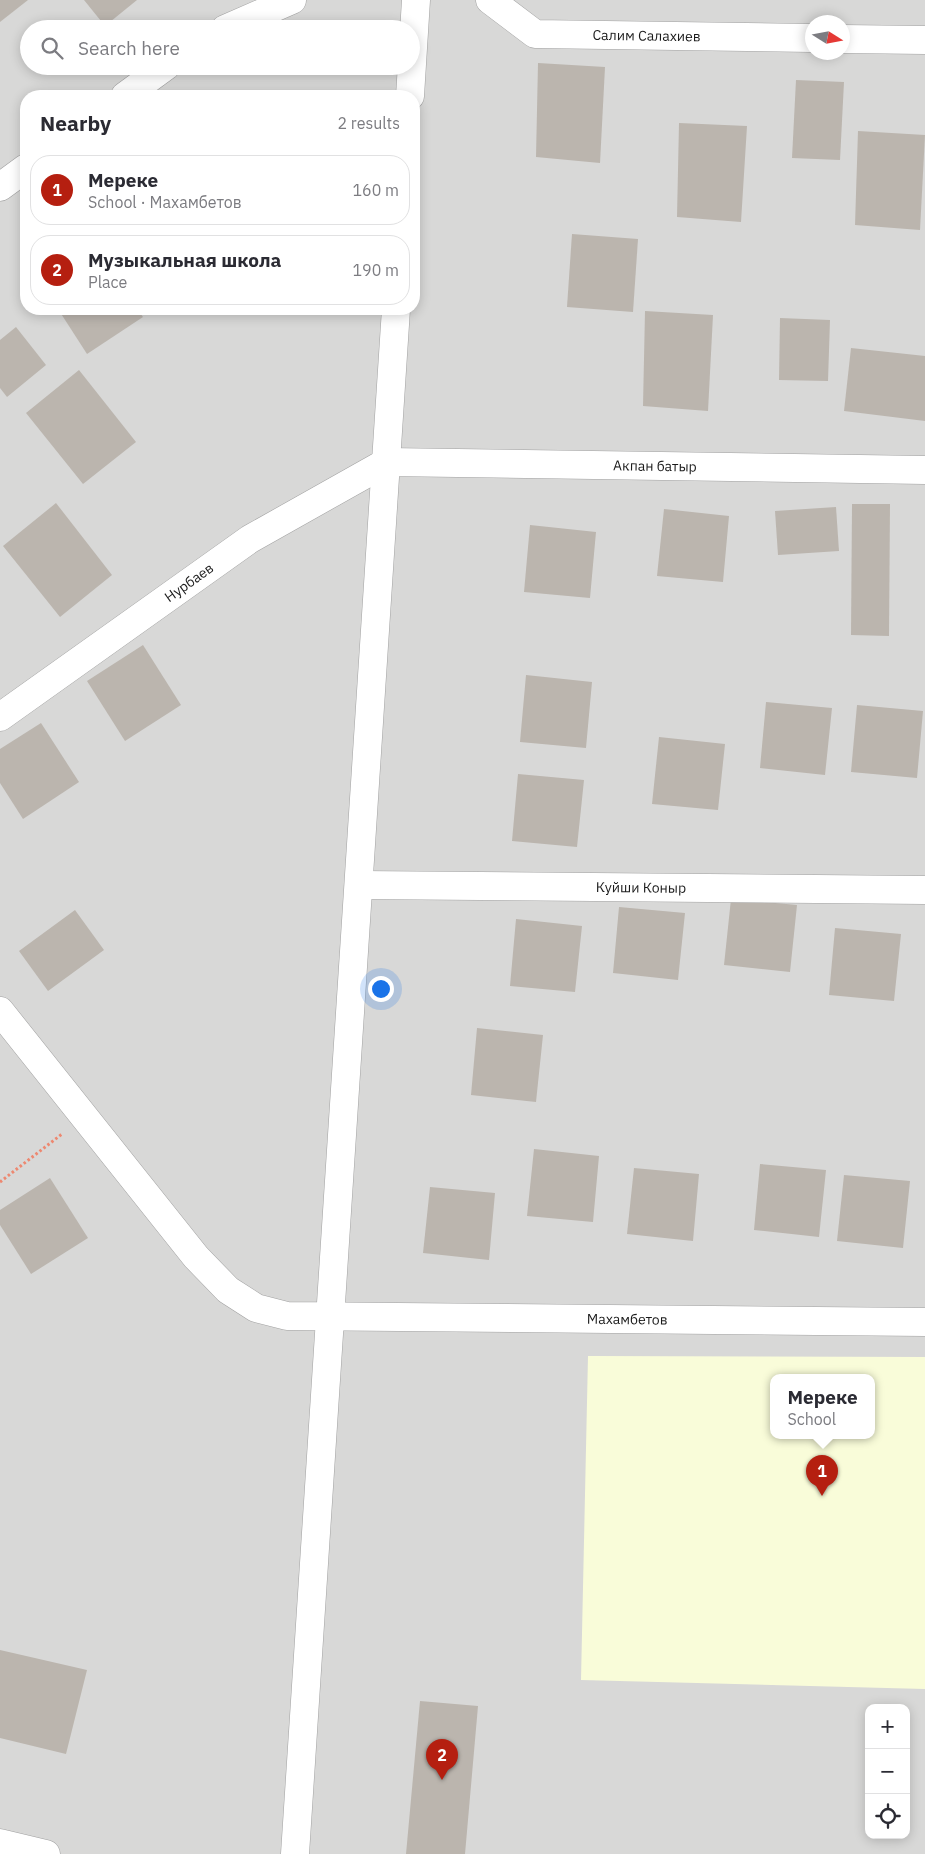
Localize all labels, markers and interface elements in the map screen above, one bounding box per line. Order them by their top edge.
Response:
north arrow [805,15,850,60]
search box [20,20,420,75]
street label: Салим Салахиев [592,26,701,45]
icon: search [38,34,66,62]
text: Search here [78,36,180,60]
text: Nearby [40,109,111,137]
text: 2 results [337,113,400,133]
text: Мереке [88,168,158,192]
text: 1 [52,180,62,200]
text: 160 m [352,180,399,200]
text: School · Махамбетов [88,192,242,212]
text: Музыкальная школа [88,248,281,272]
text: 2 [52,260,62,280]
text: 190 m [352,260,399,280]
text: Place [88,272,127,292]
street label: Акпан батыр [613,456,697,476]
street label: Нурбаев [161,559,217,606]
street label: Куйши Коныр [596,878,686,897]
your location [368,976,394,1002]
street label: Махамбетов [587,1310,668,1329]
popup [770,1374,875,1439]
text: Мереке [787,1385,858,1409]
text: School [787,1409,836,1429]
pin: 1 [806,1455,838,1496]
map controls [865,1704,910,1839]
button: + [865,1704,910,1749]
pin: 2 [426,1739,458,1780]
button: − [865,1749,910,1794]
button: locate [865,1794,910,1839]

